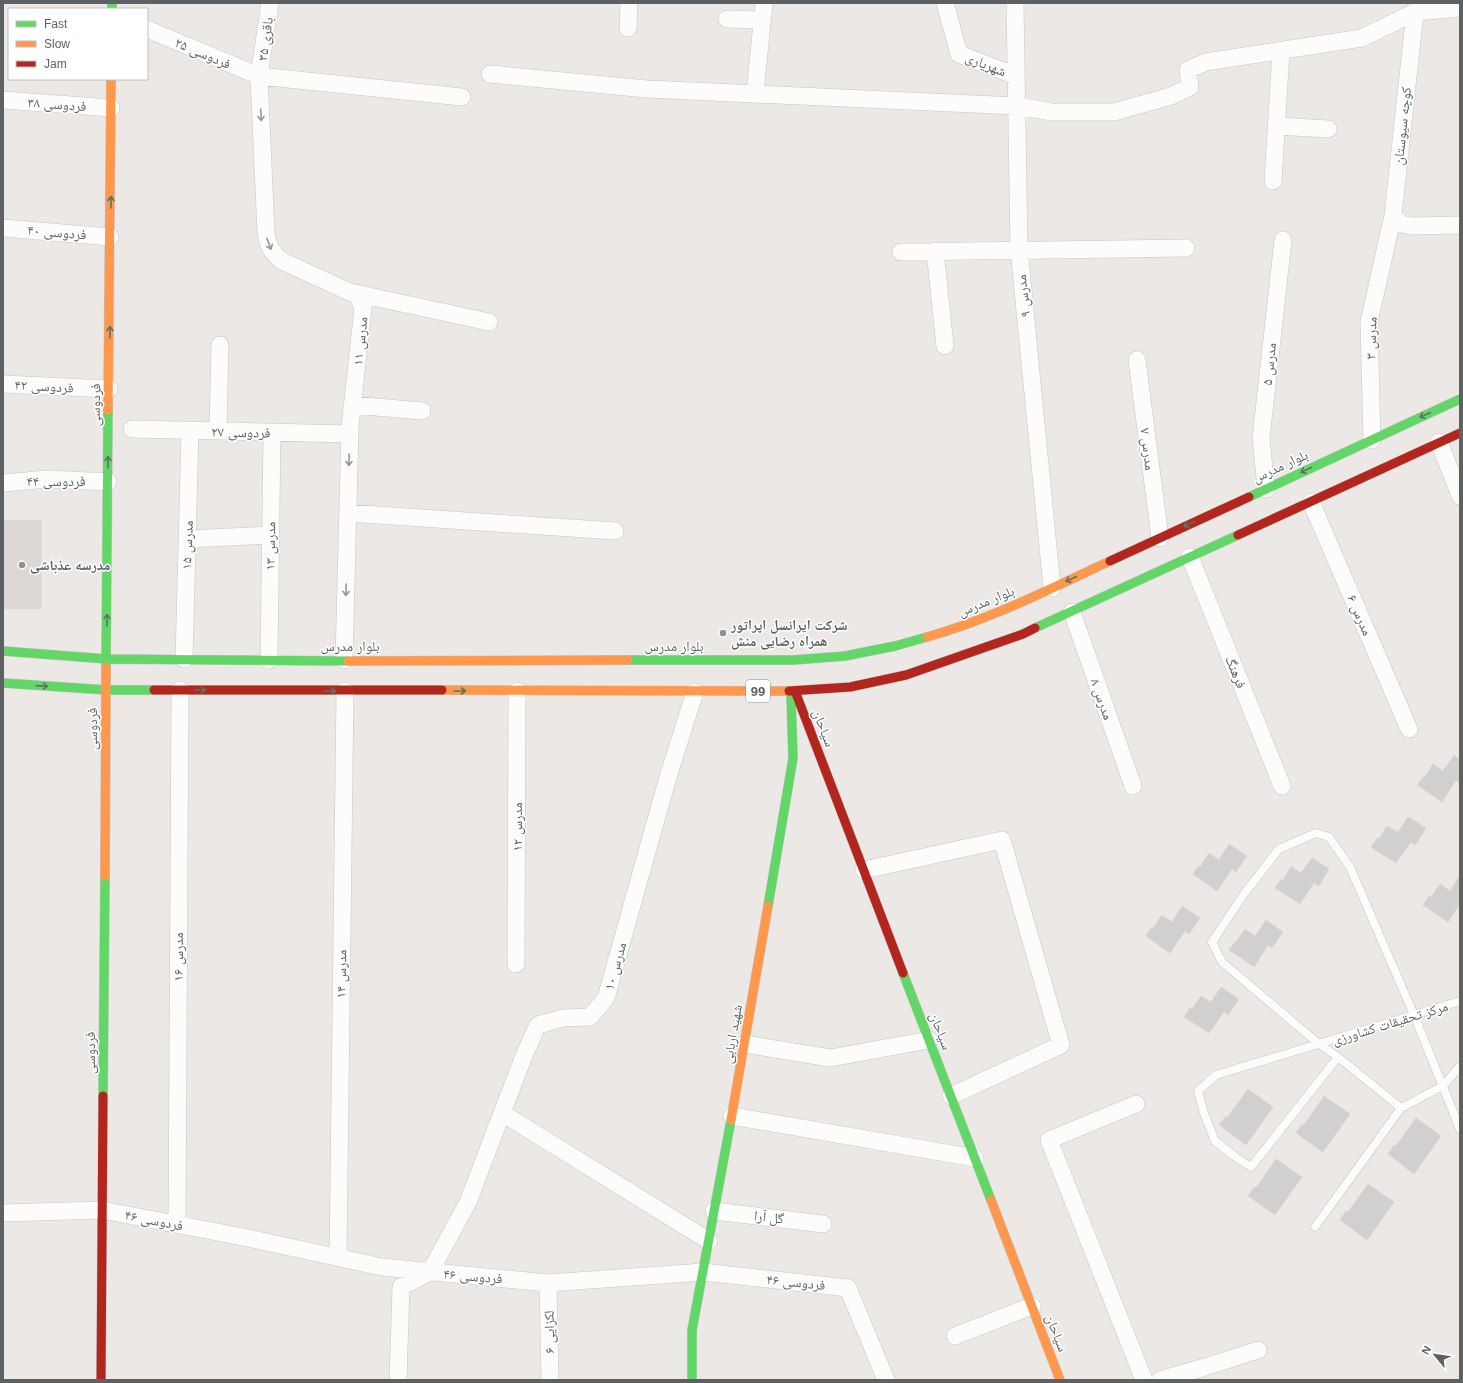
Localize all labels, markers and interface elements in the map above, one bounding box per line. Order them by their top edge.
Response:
legend [8,8,148,80]
street label: باقری ۳۵ [254,16,277,62]
text: Fast [44,17,68,31]
street label: فردوسی ۲۵ [172,34,233,73]
text: Slow [44,37,70,51]
street label: شهریاری [963,49,1009,80]
text: Jam [44,57,67,71]
street label: کوچه سیوستان [1390,86,1415,166]
street label: فردوسی ۳۸ [27,94,87,115]
one-way arrow [258,108,265,121]
one-way arrow [107,196,114,209]
street label: فردوسی ۴۰ [27,221,87,244]
one-way arrow [266,238,274,250]
street label: مدرس ۹ [1013,274,1034,318]
street label: مدرس ۱۱ [349,316,372,366]
street label: مدرس ۳ [1362,316,1381,360]
one-way arrow [106,326,113,339]
street label: مدرس ۵ [1259,342,1280,386]
street label: فردوسی ۴۲ [14,376,74,397]
street label: فردوسی [87,383,104,427]
one-way arrow [1419,412,1431,420]
street label: فردوسی ۲۷ [211,423,271,442]
street label: مدرس ۷ [1136,427,1159,471]
street label: بلوار مدرس [1250,446,1311,487]
one-way arrow [346,453,353,466]
one-way arrow [104,456,112,469]
one-way arrow [1301,467,1313,474]
street label: فردوسی ۴۴ [26,473,86,490]
street label: مدرس ۱۵ [178,520,197,570]
street label: مدرس ۱۳ [262,521,279,571]
one-way arrow [1183,521,1195,528]
place label: مدرسه عذباشی [30,557,110,574]
marker: مدرسه عذباشی [17,560,27,570]
one-way arrow [1065,576,1077,583]
street label: بلوار مدرس [956,582,1017,620]
one-way arrow [342,583,350,596]
street label: مدرس ۶ [1343,592,1376,638]
one-way arrow [103,614,111,627]
place label: شرکت ایرانسل اپراتور همراه رضایی منش [730,617,848,650]
marker: شرکت ایرانسل اپراتور همراه رضایی منش [718,628,728,638]
street label: بلوار مدرس [320,638,380,655]
street label: بلوار مدرس [644,638,704,655]
street label: فرهنگ [1221,653,1250,691]
street label: مدرس ۸ [1087,676,1117,722]
road number: 99 [746,680,770,702]
one-way arrow [35,682,48,689]
one-way arrow [193,686,206,694]
one-way arrow [323,687,336,695]
one-way arrow [453,687,466,695]
street label: سیاحان [809,707,838,749]
street label: فردوسی [84,708,101,750]
street label: مدرس ۱۲ [509,802,526,852]
street label: مدرس ۱۶ [170,932,187,982]
street label: مدرس ۱۰ [601,940,630,992]
street label: مدرس ۱۴ [333,949,350,999]
street label: مرکز تحقیقات کشاورزی [1330,998,1450,1049]
street label: شهید اربابی [719,1003,746,1065]
street label: سیاحان [926,1010,955,1052]
street label: فردوسی [82,1032,99,1074]
street label: فردوسی ۴۶ [123,1207,185,1235]
street label: گل آرا [753,1207,785,1228]
street label: فردوسی ۴۶ [443,1265,503,1288]
street label: فردوسی ۴۶ [766,1271,826,1294]
street label: لکزایی ۶ [541,1310,558,1354]
street label: سیاحان [1042,1312,1071,1354]
north arrow [1415,1335,1455,1375]
text: N [1419,1344,1433,1357]

